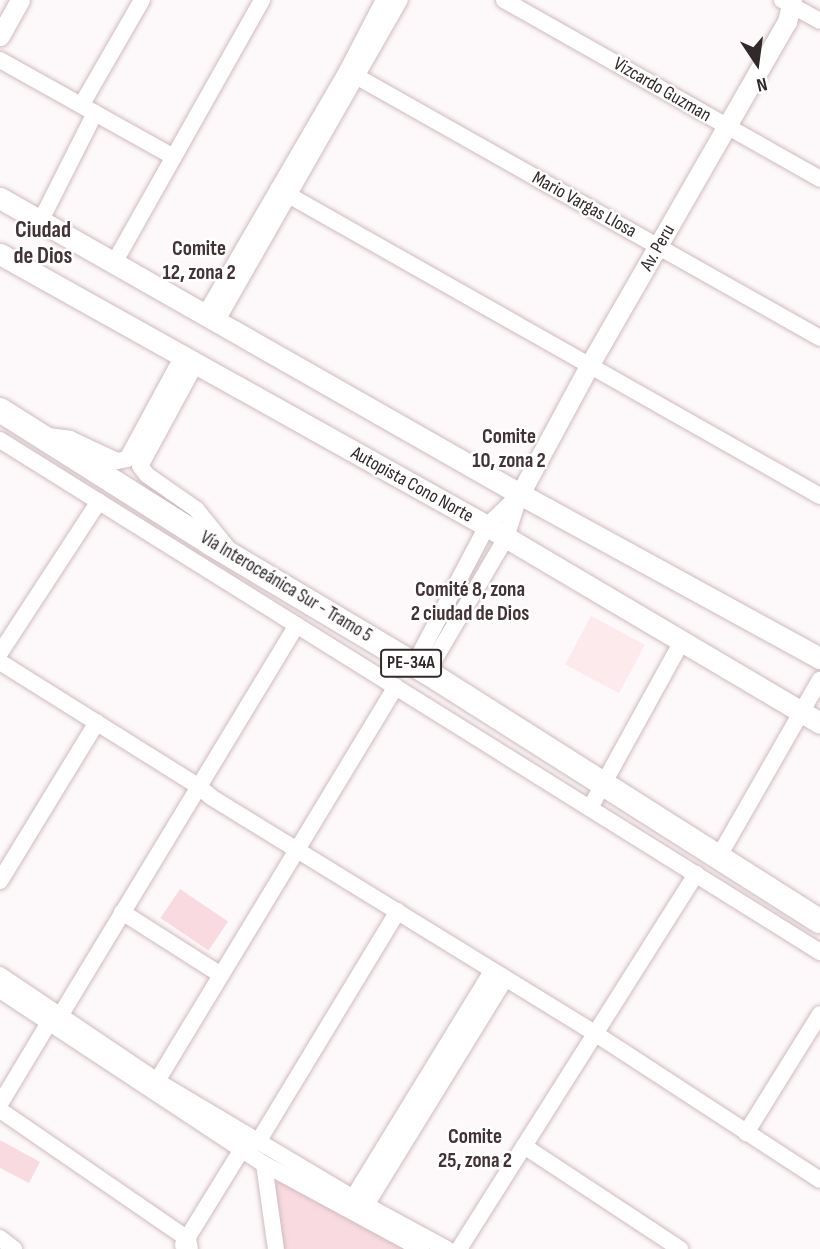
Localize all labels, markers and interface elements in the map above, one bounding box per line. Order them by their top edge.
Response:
north arrow [722,28,792,98]
street label: Vizcardo Guzman [609,53,715,127]
text: N [754,72,769,96]
street label: Mario Vargas Llosa [528,167,640,243]
district label: Ciudad de Dios [14,216,72,270]
street label: Av. Peru [636,221,680,275]
district label: Comite 12, zona 2 [162,236,236,286]
district label: Comite 10, zona 2 [472,424,546,474]
street label: Autopista Cono Norte [347,442,477,528]
street label: Vía Interoceánica Sur - Tramo 5 [196,527,376,647]
district label: Comité 8, zona 2 ciudad de Dios [411,577,529,627]
road number: PE-34A [380,648,442,678]
district label: Comite 25, zona 2 [438,1124,512,1174]

